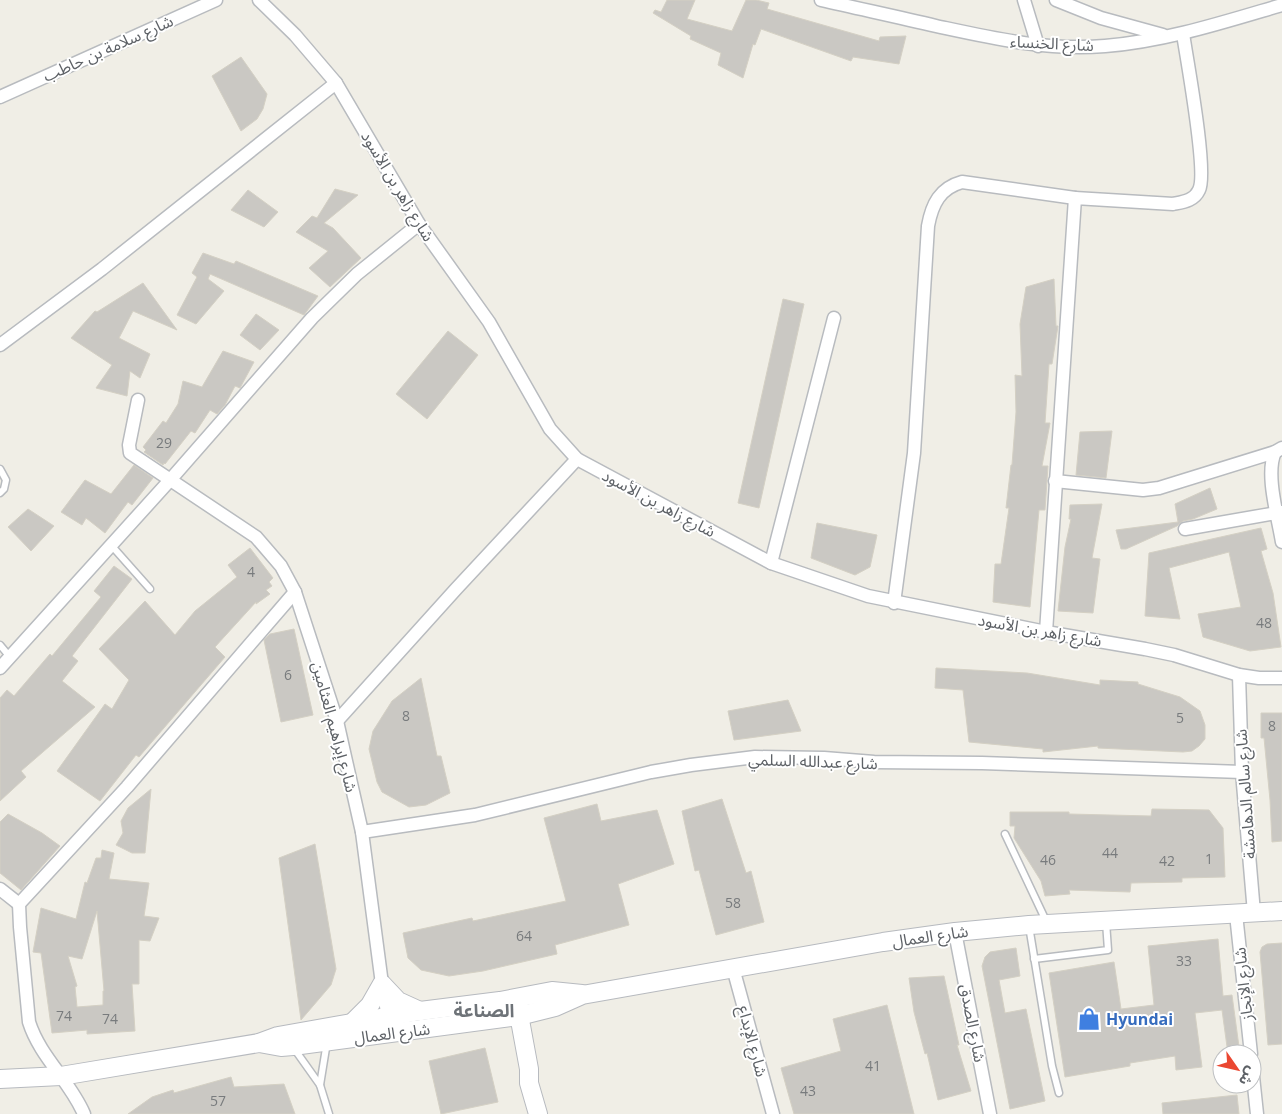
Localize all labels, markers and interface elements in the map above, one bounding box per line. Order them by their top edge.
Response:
street label: شارع سلامة بن حاطب [39,9,177,88]
street label: شارع الخنساء [1009,30,1094,58]
street label: شارع زاهر بن الأسود [355,127,440,246]
house number: 29 [156,433,172,452]
street label: شارع زاهر بن الأسود [598,464,719,544]
house number: 4 [247,562,255,581]
street label: شارع زاهر بن الأسود [976,608,1104,654]
house number: 48 [1256,613,1272,632]
street label: شارع إبراهيم العثامين [305,659,363,795]
house number: 6 [284,665,292,684]
house number: 8 [402,706,410,725]
house number: 5 [1176,708,1184,727]
house number: 8 [1268,716,1276,735]
street label: شارع سالم الدهامشة [1229,728,1263,860]
street label: شارع عبدالله السلمي [748,748,878,776]
house number: 44 [1102,843,1118,862]
house number: 1 [1205,849,1213,868]
house number: 46 [1040,850,1056,869]
house number: 42 [1159,851,1175,870]
house number: 58 [725,893,741,912]
street label: شارع العمال [891,920,970,954]
house number: 64 [516,926,532,945]
street label: شارع الإنجاز [1228,946,1260,1023]
house number: 33 [1176,951,1192,970]
street label: شارع الصدق [953,982,991,1064]
district label: الصناعة [453,998,515,1022]
street label: شارع الإبداع [731,1003,773,1080]
house number: 74 [56,1006,72,1025]
shop icon: Hyundai [1076,1006,1102,1032]
place label: Hyundai [1106,1008,1173,1030]
house number: 74 [102,1009,118,1028]
street label: شارع العمال [353,1017,432,1051]
north arrow [1212,1044,1262,1094]
house number: 41 [865,1056,881,1075]
text: ش [1235,1063,1261,1090]
house number: 43 [800,1081,816,1100]
house number: 57 [210,1091,226,1110]

